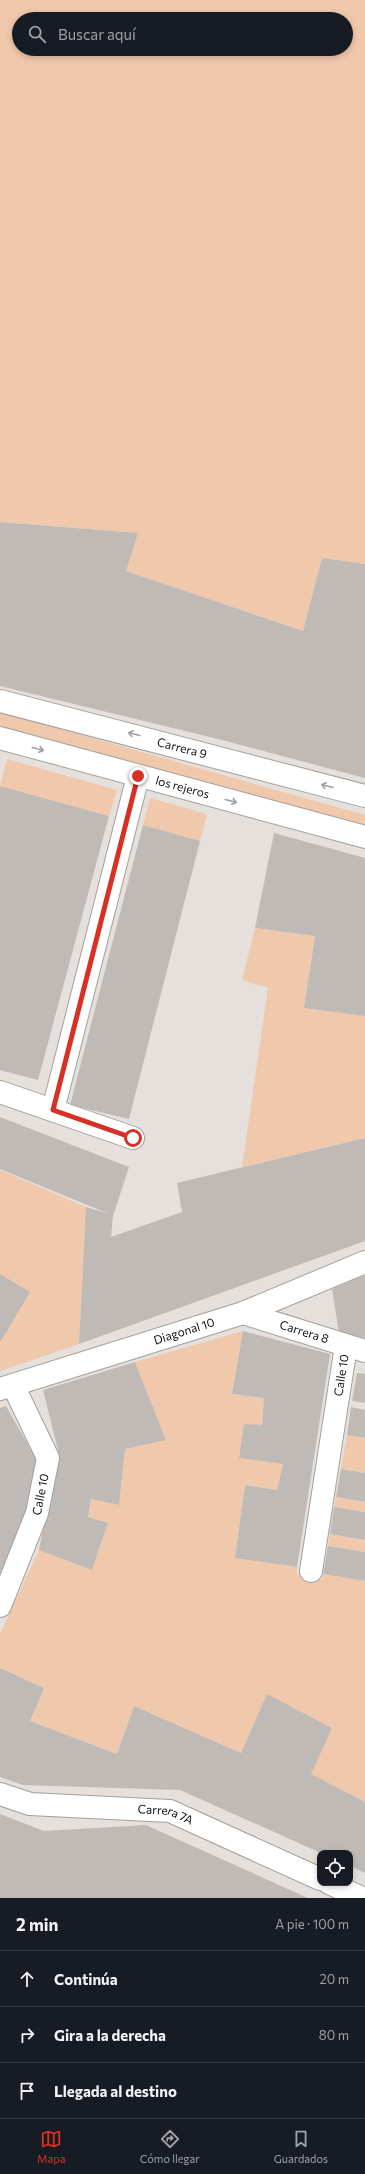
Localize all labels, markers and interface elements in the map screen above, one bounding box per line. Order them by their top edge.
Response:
search box [12,12,353,56]
icon: search [26,23,48,45]
text: Buscar aquí [58,25,136,43]
one-way arrow [128,730,141,738]
street label: Carrera 9 [156,734,209,761]
one-way arrow [31,745,44,753]
route end [129,767,147,785]
street label: los rejeros [154,773,211,801]
one-way arrow [321,781,334,789]
one-way arrow [224,797,237,805]
route start [124,1129,142,1147]
street label: Diagonal 10 [152,1314,216,1347]
street label: Carrera 8 [278,1317,331,1345]
street label: Calle 10 [330,1353,351,1397]
street label: Calle 10 [29,1472,51,1516]
street label: Carrera 7A [137,1801,196,1827]
map controls [317,1850,353,1886]
button: locate [317,1850,353,1886]
text: 2 min [16,1914,58,1935]
text: A pie · 100 m [275,1916,349,1932]
icon: ahead [16,1968,38,1990]
text: Continúa [54,1970,118,1988]
text: 20 m [320,1971,349,1987]
icon: right [16,2024,38,2046]
text: Gira a la derecha [54,2026,166,2044]
text: 80 m [319,2027,349,2043]
icon: arrive [16,2080,38,2102]
text: Llegada al destino [54,2082,177,2100]
tab: Mapa [37,2128,66,2165]
tab: Cómo llegar [140,2128,200,2165]
tab: Guardados [274,2128,328,2165]

